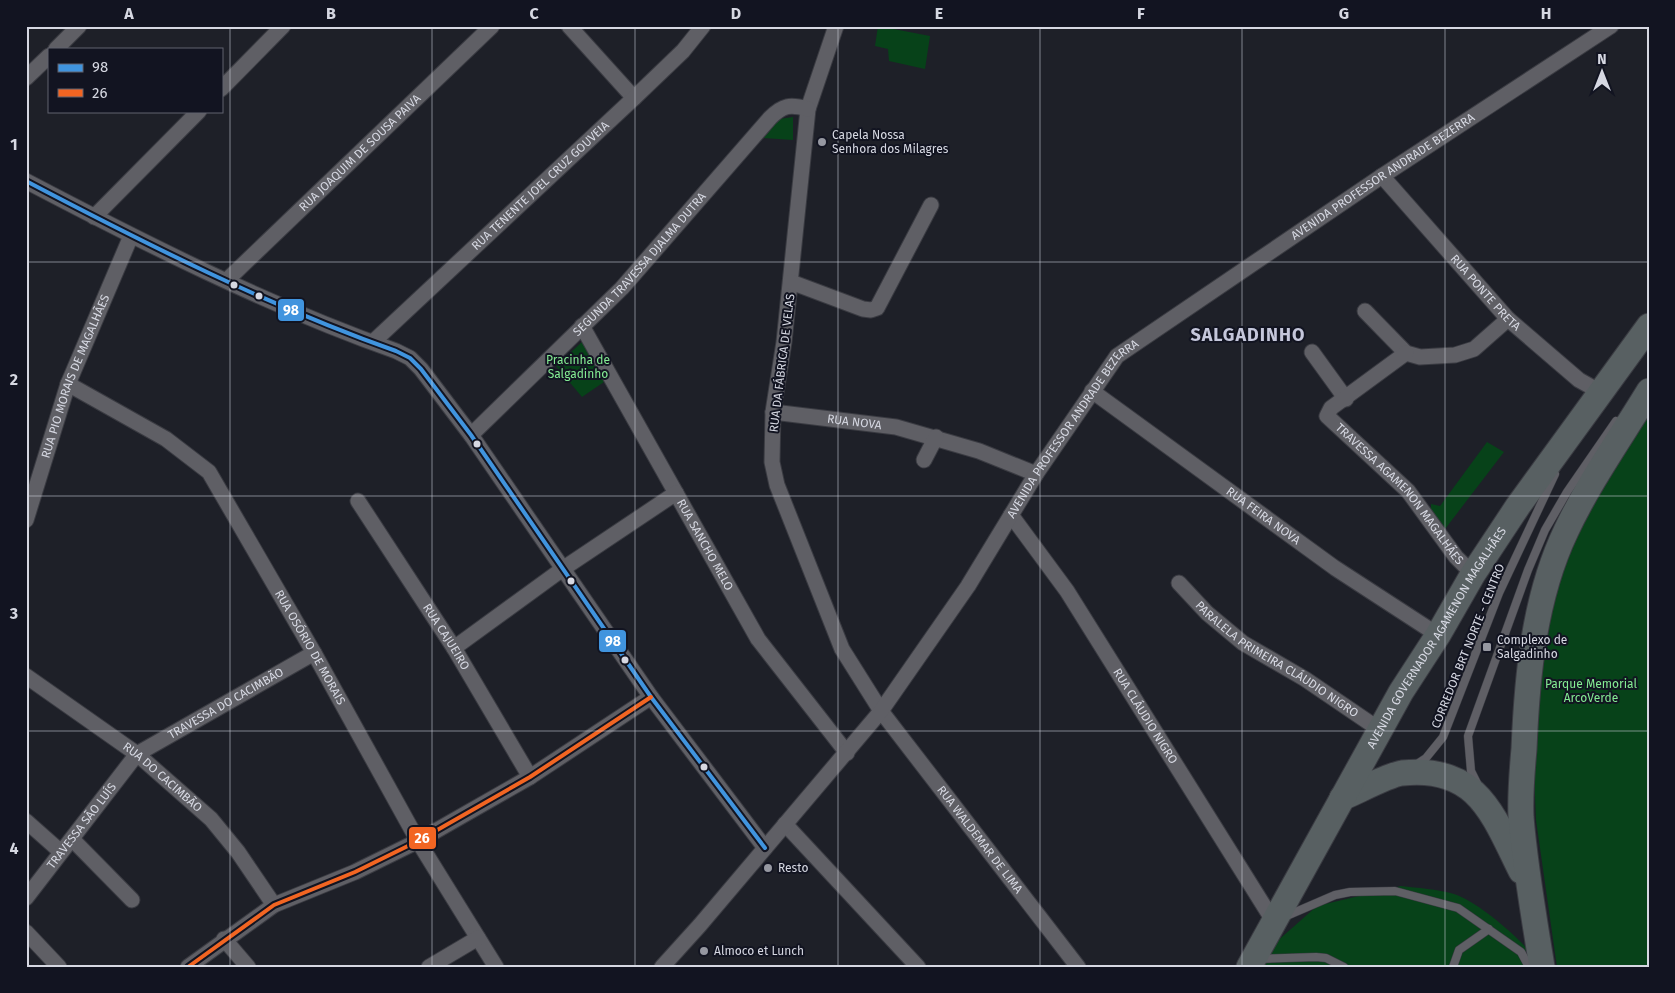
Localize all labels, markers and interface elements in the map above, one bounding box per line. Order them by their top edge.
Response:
text: A [123,4,134,23]
text: B [326,4,336,23]
text: C [529,4,539,23]
text: D [731,4,741,23]
text: E [935,4,943,23]
text: F [1137,4,1145,23]
text: G [1339,4,1349,23]
text: H [1541,4,1551,23]
legend [48,48,222,112]
north arrow [1578,48,1628,98]
text: N [1597,51,1607,68]
text: 98 [92,58,108,76]
text: 26 [92,84,107,102]
street label: RUA JOAQUIM DE SOUSA PAIVA [296,91,424,214]
street label: AVENIDA PROFESSOR ANDRADE BEZERRA [1288,110,1477,243]
street label: RUA TENENTE JOEL CRUZ GOUVEIA [469,118,612,253]
place label: Capela Nossa Senhora dos Milagres [832,128,949,156]
text: 1 [10,135,18,154]
marker: Capela Nossa Senhora dos Milagres [816,136,828,148]
street label: SEGUNDA TRAVESSA DJALMA DUTRA [570,190,709,339]
street label: RUA PONTE PRETA [1448,252,1523,334]
unlabelled marker [229,280,239,290]
unlabelled marker [254,291,264,301]
street label: RUA PIO MORAIS DE MAGALHÃES [39,292,112,460]
street label: RUA DA FÁBRICA DE VELAS [766,292,798,433]
line badge: 98 [277,298,305,322]
text: 98 [283,302,299,319]
district label: SALGADINHO [1191,324,1305,346]
street label: AVENIDA PROFESSOR ANDRADE BEZERRA [1004,336,1141,520]
park label: Pracinha de Salgadinho [546,353,610,381]
text: 2 [10,370,18,389]
street label: RUA NOVA [826,412,883,432]
street label: TRAVESSA AGAMENON MAGALHÃES [1333,421,1467,568]
unlabelled marker [472,439,482,449]
street label: RUA FEIRA NOVA [1224,484,1303,547]
street label: RUA SANCHO MELO [674,497,736,593]
street label: AVENIDA GOVERNADOR AGAMENON MAGALHÃES [1364,524,1509,751]
street label: CORREDOR BRT NORTE - CENTRO [1429,562,1507,730]
unlabelled marker [566,576,576,586]
street label: RUA OSÓRIO DE MORAIS [272,587,348,708]
street label: PARALELA PRIMEIRA CLÁUDIO NIGRO [1193,598,1361,720]
street label: RUA CAJUEIRO [420,601,472,673]
text: 3 [9,604,18,623]
line badge: 98 [598,629,627,653]
text: 98 [605,633,621,650]
place label: Complexo de Salgadinho [1497,633,1567,661]
marker: Complexo de Salgadinho [1481,641,1493,653]
unlabelled marker [620,655,630,665]
street label: TRAVESSA DO CACIMBÃO [165,665,286,742]
street label: RUA CLÁUDIO NIGRO [1110,666,1180,767]
park label: Parque Memorial ArcoVerde [1545,677,1638,705]
street label: RUA DO CACIMBÃO [120,739,205,815]
unlabelled marker [699,762,709,772]
street label: TRAVESSA SÃO LUÍS [44,780,119,872]
street label: RUA WALDEMAR DE LIMA [934,783,1026,896]
line badge: 26 [408,826,437,850]
text: 26 [414,830,430,847]
text: 4 [9,839,19,858]
place label: Resto [778,861,808,875]
marker: Resto [762,862,774,874]
place label: Almoco et Lunch [714,944,804,958]
marker: Almoco et Lunch [698,945,710,957]

